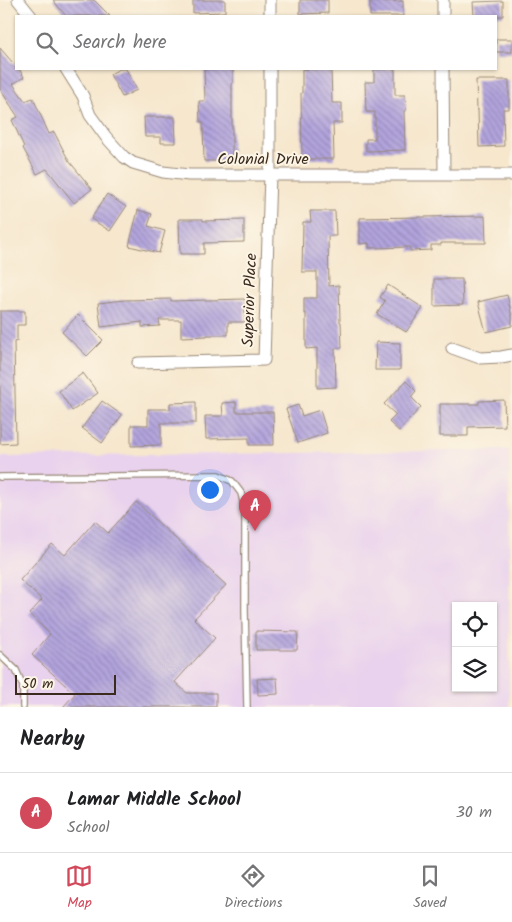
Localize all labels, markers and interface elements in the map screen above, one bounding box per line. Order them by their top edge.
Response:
search box [15,15,497,70]
text: Search here [73,28,167,58]
icon: search [33,29,61,57]
street label: Colonial Drive [217,147,309,172]
street label: Superior Place [236,253,264,347]
your location [197,477,223,503]
pin: A [239,490,271,531]
map controls [452,602,497,692]
button: locate [452,602,497,647]
button: layers [452,647,497,692]
scale bar [15,672,116,695]
text: 50 m [22,673,53,695]
text: Nearby [20,723,85,756]
text: Lamar Middle School [67,785,241,815]
text: A [31,800,41,825]
text: 30 m [456,800,492,825]
text: School [67,815,110,840]
tab: Map [65,862,93,914]
tab: Directions [224,862,282,914]
tab: Saved [413,862,447,914]

